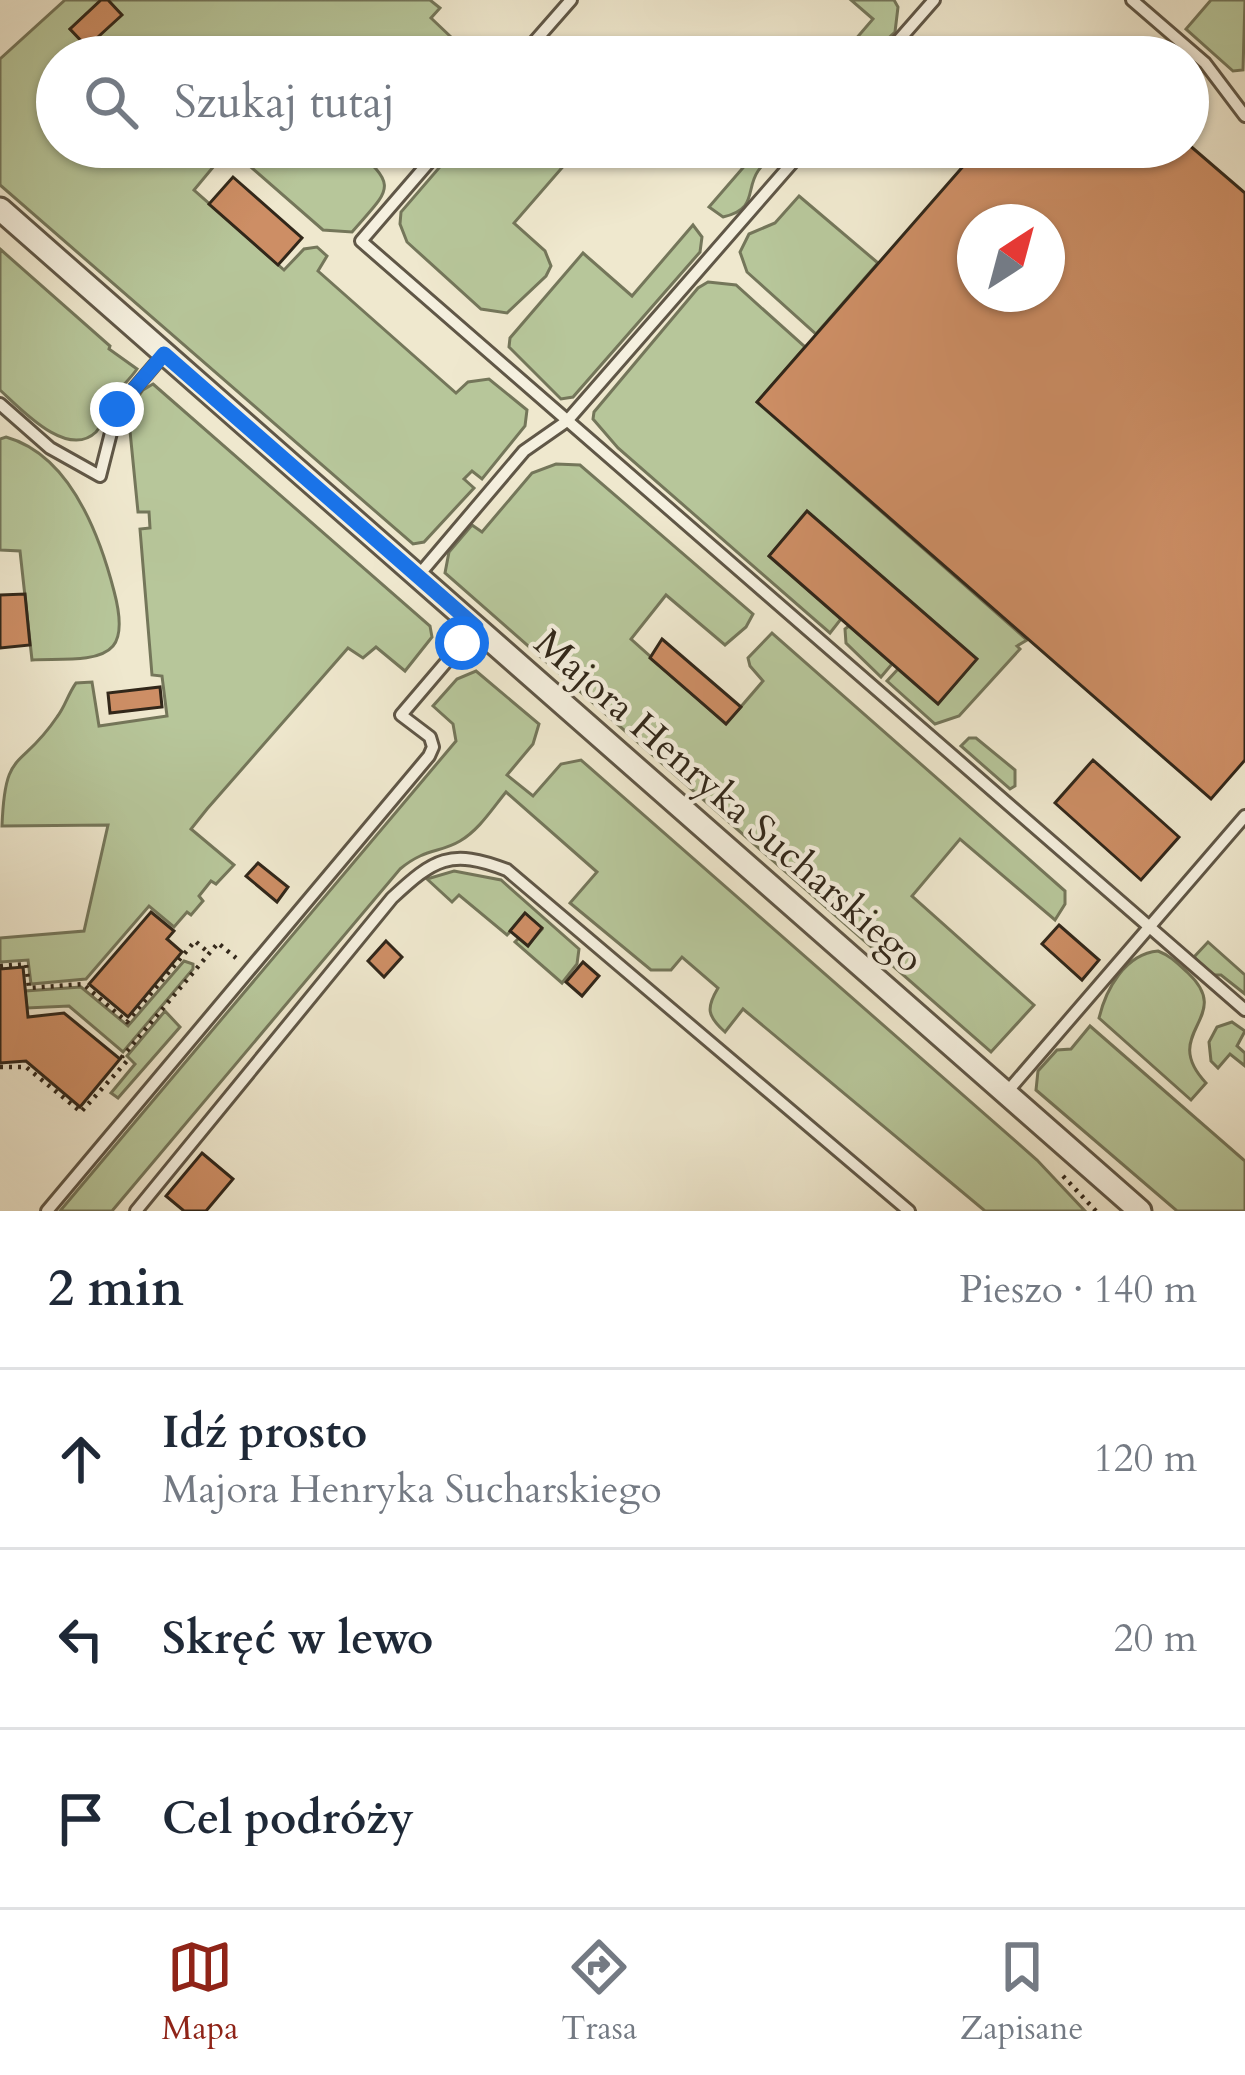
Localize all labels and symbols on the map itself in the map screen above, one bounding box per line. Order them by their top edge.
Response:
north arrow [957,204,1065,312]
route end [90,382,144,436]
route start [435,616,489,670]
street label: Majora Henryka Sucharskiego [523,617,935,985]

